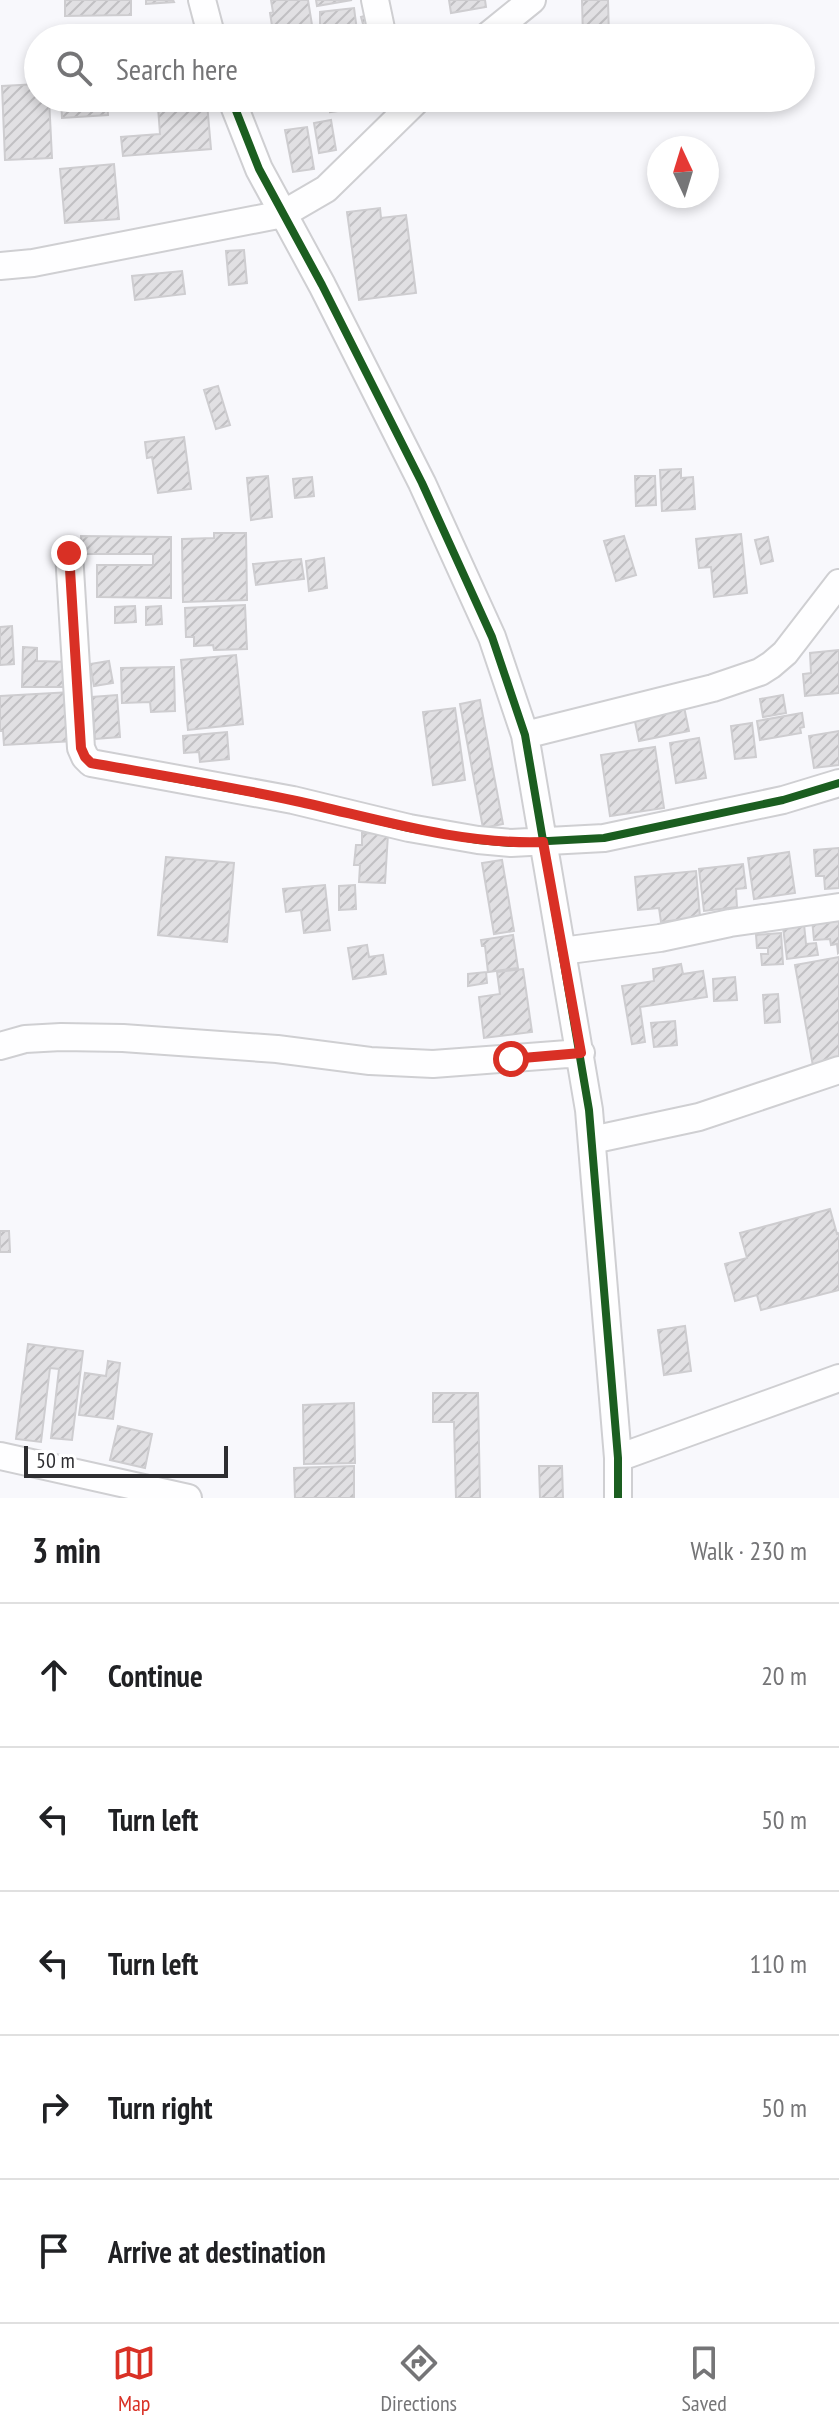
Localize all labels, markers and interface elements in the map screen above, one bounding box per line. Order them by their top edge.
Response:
search box [24,24,815,112]
icon: search [52,46,96,90]
text: Search here [116,49,238,88]
north arrow [647,136,719,208]
route end [51,535,87,571]
route start [493,1041,529,1077]
scale bar [24,1442,228,1478]
text: 50 m [36,1446,75,1474]
text: 3 min [32,1528,101,1572]
text: Walk · 230 m [690,1534,807,1567]
icon: ahead [32,1653,76,1697]
text: Continue [108,1656,203,1695]
text: 20 m [761,1659,807,1692]
icon: left [32,1797,76,1841]
text: Turn left [108,1800,198,1839]
text: 50 m [761,1803,807,1836]
icon: left [32,1941,76,1985]
text: Turn left [108,1944,198,1983]
text: 110 m [749,1947,807,1980]
icon: right [32,2085,76,2129]
text: Turn right [108,2088,212,2127]
text: 50 m [761,2091,807,2124]
icon: arrive [32,2229,76,2273]
text: Arrive at destination [108,2232,326,2271]
tab: Map [112,2341,156,2417]
tab: Directions [381,2341,457,2417]
tab: Saved [681,2341,727,2417]

